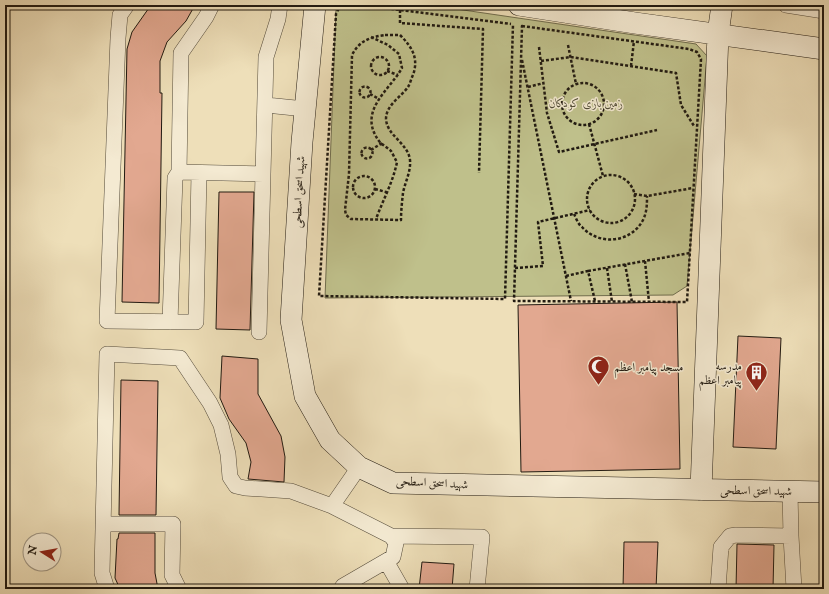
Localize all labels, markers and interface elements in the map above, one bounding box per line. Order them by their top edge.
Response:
park label: زمین بازی کودکان [549,96,623,111]
street label: شهید اسحق اسطحی [290,156,309,228]
mosque icon: مسجد پیامبر اعظم [586,354,612,387]
place label: مدرسه پیامبر اعظم [699,359,742,391]
place label: مسجد پیامبر اعظم [614,360,684,378]
building icon: مدرسه پیامبر اعظم [744,360,770,393]
street label: شهید اسحق اسطحی [396,474,468,493]
street label: شهید اسحق اسطحی [720,483,792,500]
north arrow [22,532,62,572]
text: N [25,544,41,557]

